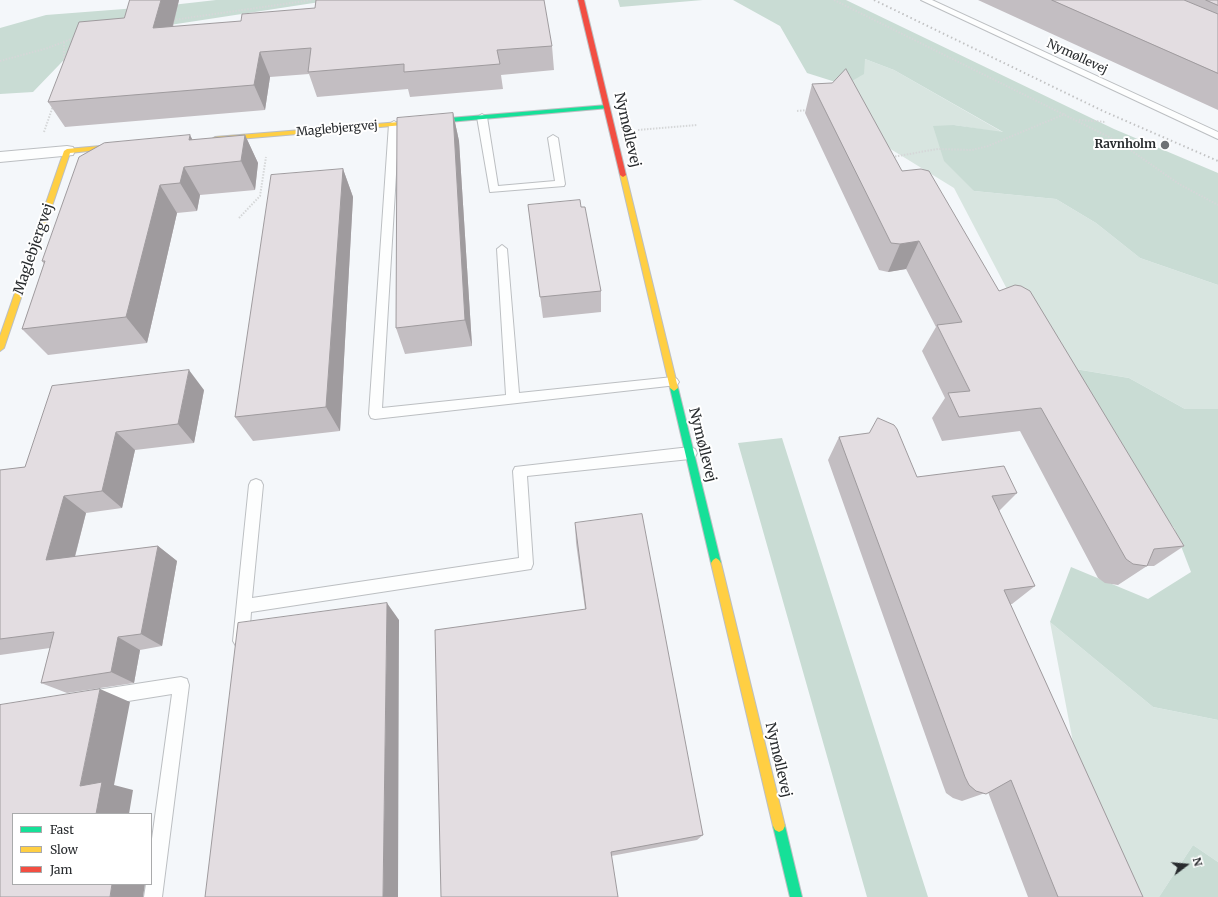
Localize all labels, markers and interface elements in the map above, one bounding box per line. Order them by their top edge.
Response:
street label: Nymøllevej [1044,37,1110,77]
street label: Nymøllevej [610,91,644,169]
street label: Maglebjergvej [296,118,378,140]
place label: Ravnholm [1095,138,1156,152]
marker: Ravnholm [1159,139,1171,151]
street label: Maglebjergvej [11,201,57,297]
street label: Nymøllevej [685,406,719,484]
street label: Nymøllevej [761,721,795,799]
legend [12,813,152,885]
text: Fast [50,822,74,837]
text: Slow [50,842,78,857]
north arrow [1166,845,1206,885]
text: N [1190,856,1205,868]
text: Jam [50,862,72,877]

